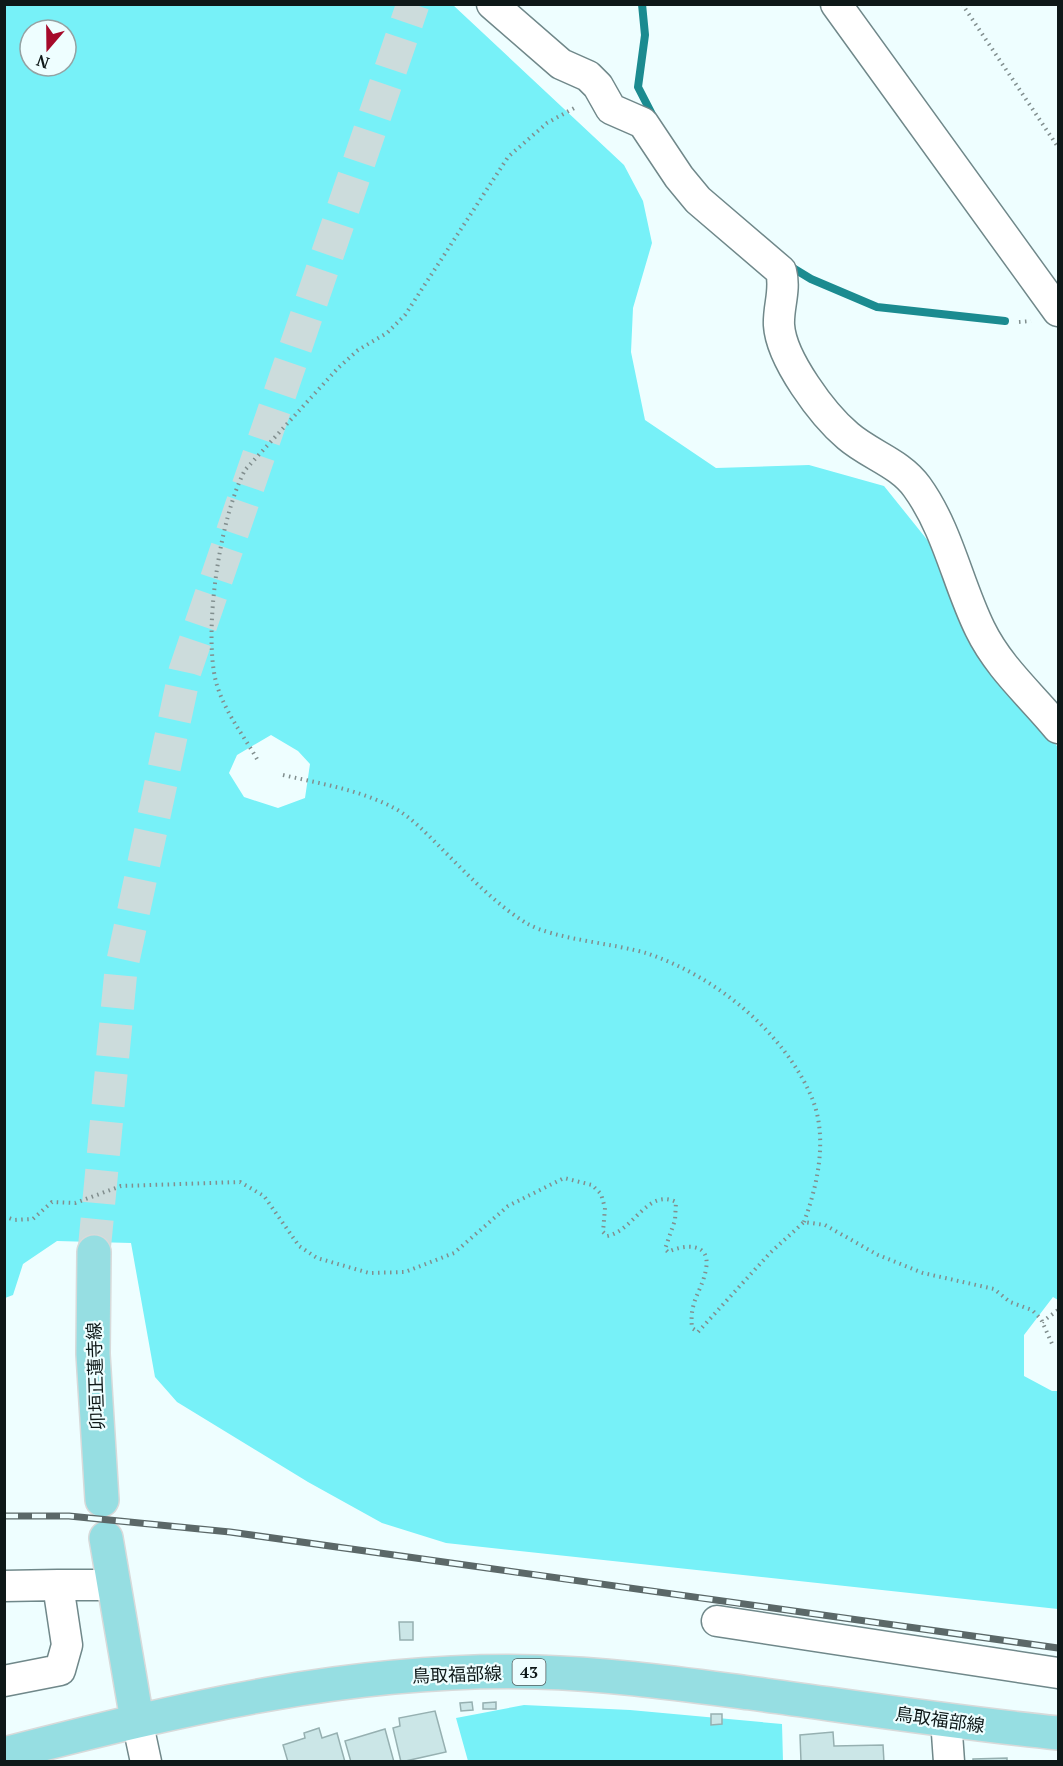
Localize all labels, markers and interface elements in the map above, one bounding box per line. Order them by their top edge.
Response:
north arrow [18,18,78,78]
text: N [33,50,52,75]
street label: 卯垣正蓮寺線 [81,1322,109,1430]
road number: 43 [512,1659,546,1685]
street label: 鳥取福部線 [412,1660,502,1688]
street label: 鳥取福部線 [894,1701,986,1737]

